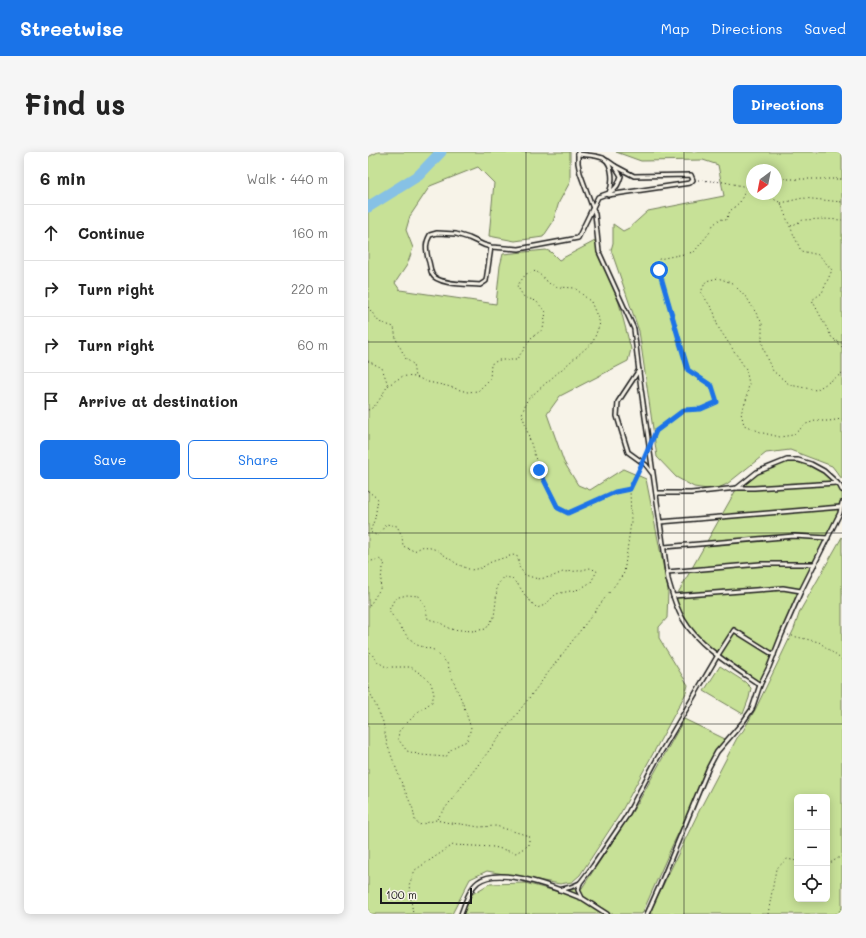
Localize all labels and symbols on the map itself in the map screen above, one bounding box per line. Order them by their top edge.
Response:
north arrow [746,164,782,200]
route start [650,261,668,279]
route end [530,461,548,479]
scale bar [380,886,472,905]

